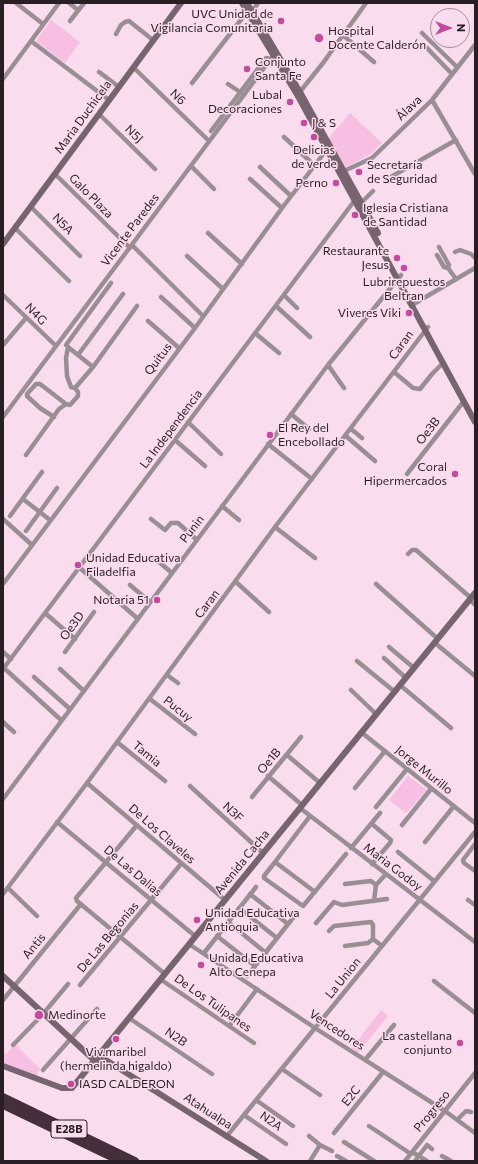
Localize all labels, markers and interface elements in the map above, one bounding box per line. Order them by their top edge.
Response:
place label: UVC Unidad de Vigilancia Comunitaria [150,7,273,35]
north arrow [430,8,470,48]
marker: UVC Unidad de Vigilancia Comunitaria [276,16,286,26]
place label: Hospital Docente Calderón [328,24,426,52]
text: N [455,24,468,32]
marker: Hospital Docente Calderón [313,32,325,44]
place label: Conjunto Santa Fe [255,55,306,83]
marker: Conjunto Santa Fe [242,64,252,74]
street label: Maria Duchicela [52,78,114,156]
street label: N6 [167,86,189,108]
place label: Lubal Decoraciones [208,88,282,116]
street label: Álava [393,92,425,124]
marker: Lubal Decoraciones [285,97,295,107]
place label: J & S [312,116,336,130]
marker: J & S [299,118,309,128]
street label: N5J [122,122,146,146]
marker: Delicias de verde [309,132,319,142]
place label: Delicias de verde [291,143,337,171]
place label: Secretaría de Seguridad [367,158,437,186]
marker: Secretaría de Seguridad [354,167,364,177]
street label: Galo Plaza [66,171,116,221]
place label: Perno [296,176,328,190]
marker: Perno [331,178,341,188]
street label: Vicente Paredes [98,191,162,269]
place label: Iglesia Cristiana de Santidad [363,201,448,229]
street label: N5A [49,210,77,238]
marker: Iglesia Cristiana de Santidad [350,210,360,220]
place label: Restaurante Jesus [323,244,389,272]
marker: Restaurante Jesus [392,253,402,263]
marker: Lubrirepuestos Beltran [399,263,409,273]
place label: Lubrirepuestos Beltran [363,275,445,303]
street label: N4G [22,300,50,328]
place label: Viveres Viki [338,306,401,320]
marker: Viveres Viki [404,308,414,318]
street label: Caran [386,328,416,362]
street label: Quitus [141,340,175,378]
street label: La Independencia [137,387,205,471]
street label: Oe3B [413,414,443,448]
place label: El Rey del Encebollado [278,421,345,449]
marker: El Rey del Encebollado [265,430,275,440]
place label: Coral Hipermercados [364,460,447,488]
marker: Coral Hipermercados [450,469,460,479]
street label: Punin [177,512,207,546]
place label: Unidad Educativa Filadelfia [86,551,180,579]
marker: Unidad Educativa Filadelfia [73,560,83,570]
street label: Caran [192,587,222,621]
place label: Notaria 51 [93,593,149,607]
marker: Notaria 51 [152,595,162,605]
street label: Oe3D [57,609,87,643]
street label: Pucuy [161,693,195,725]
street label: Tamia [130,738,164,770]
street label: Jorge Murillo [392,742,456,798]
street label: Oe1B [254,745,284,777]
street label: N3F [220,799,246,825]
street label: De Los Claveles [126,801,198,867]
street label: Avenida Cacha [212,827,272,897]
street label: Maria Godoy [361,840,425,894]
street label: De Las Dalias [101,843,165,899]
street label: De Las Begonias [74,899,142,975]
place label: Unidad Educativa Antioquia [205,906,299,934]
marker: Unidad Educativa Antioquia [192,915,202,925]
street label: Antis [19,930,49,962]
place label: Unidad Educativa Alto Cenepa [209,951,303,979]
street label: La Union [322,955,364,1001]
marker: Unidad Educativa Alto Cenepa [196,960,206,970]
street label: De Los Tulipanes [172,971,254,1035]
street label: Vencedores [307,1007,367,1053]
place label: Medinorte [48,1008,106,1022]
marker: Medinorte [33,1009,45,1021]
street label: N2B [162,1024,190,1050]
place label: La castellana conjunto [382,1029,452,1057]
marker: Viv.maribel (hermelinda higaldo) [111,1034,121,1044]
marker: La castellana conjunto [455,1038,465,1048]
place label: Viv.maribel (hermelinda higaldo) [60,1045,172,1073]
place label: IASD CALDERON [79,1077,175,1091]
marker: IASD CALDERON [66,1079,76,1089]
street label: E2C [338,1083,364,1109]
street label: Progreso [411,1087,453,1135]
street label: Atahualpa [181,1090,235,1132]
street label: N2A [257,1108,285,1134]
road number: E28B [51,1120,87,1138]

